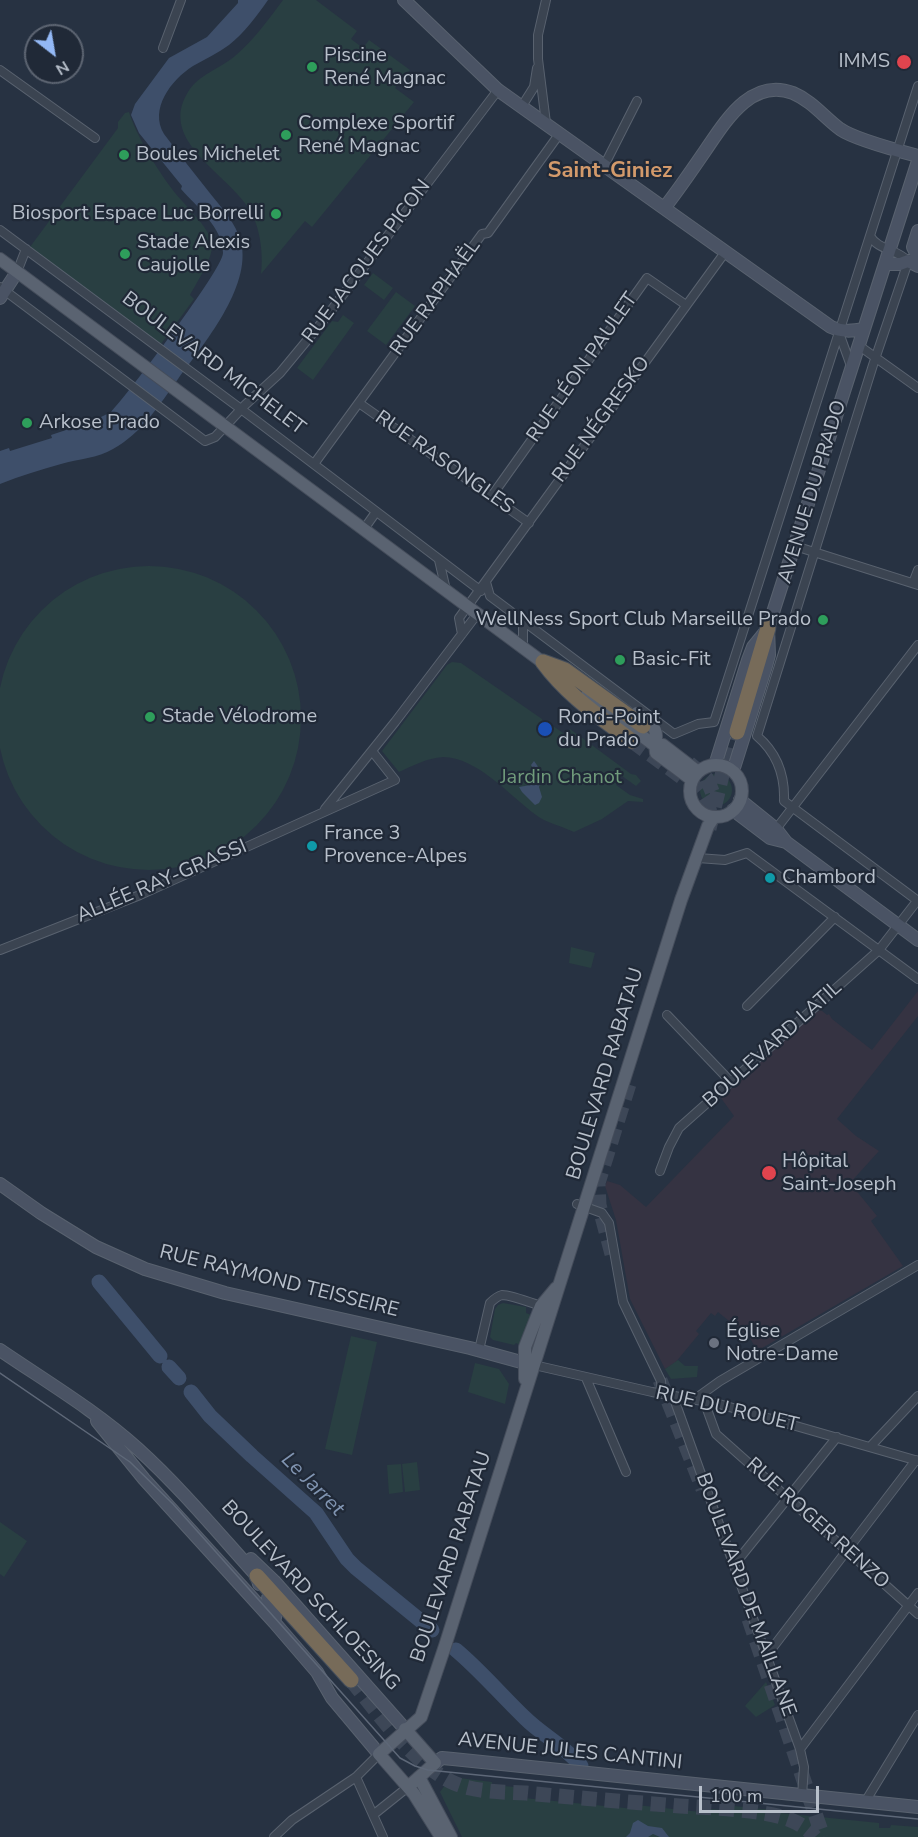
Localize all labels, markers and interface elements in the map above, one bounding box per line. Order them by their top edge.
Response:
north arrow [24,24,84,84]
place label: Piscine René Magnac [324,44,446,91]
place label: IMMS [838,50,890,74]
marker: IMMS [895,53,913,71]
text: N [51,55,73,80]
marker: Piscine René Magnac [305,60,319,74]
place label: Complexe Sportif René Magnac [298,112,454,159]
marker: Complexe Sportif René Magnac [279,128,293,142]
place label: Boules Michelet [136,143,280,167]
marker: Boules Michelet [117,148,131,162]
district label: Saint-Giniez [548,159,672,185]
street label: RUE JACQUES PICON [298,176,436,348]
place label: Biosport Espace Luc Borrelli [12,202,264,226]
marker: Biosport Espace Luc Borrelli [269,207,283,221]
place label: Stade Alexis Caujolle [137,231,250,278]
street label: RUE RAPHAËL [386,235,486,361]
marker: Stade Alexis Caujolle [118,247,132,261]
street label: BOULEVARD MICHELET [117,287,309,441]
street label: RUE LÉON PAULET [522,289,644,447]
street label: RUE NÉGRESKO [548,352,656,488]
street label: AVENUE DU PRADO [774,398,852,586]
street label: RUE RASONGLES [370,406,518,520]
place label: Arkose Prado [39,411,160,435]
marker: Arkose Prado [20,416,34,430]
place label: WellNess Sport Club Marseille Prado [475,608,811,632]
marker: WellNess Sport Club Marseille Prado [816,613,830,627]
place label: Basic-Fit [632,648,711,672]
marker: Basic-Fit [613,653,627,667]
place label: Stade Vélodrome [162,705,317,729]
place label: Rond-Point du Prado [558,706,660,753]
marker: Stade Vélodrome [143,710,157,724]
marker: Rond-Point du Prado [536,720,554,738]
park label: Jardin Chanot [500,766,622,790]
place label: France 3 Provence-Alpes [324,822,467,869]
street label: ALLÉE RAY-GRASSI [73,835,251,929]
marker: France 3 Provence-Alpes [305,839,319,853]
place label: Chambord [782,866,876,890]
marker: Chambord [763,871,777,885]
street label: BOULEVARD RABATAU [562,965,650,1183]
street label: BOULEVARD LATIL [699,977,847,1113]
place label: Hôpital Saint-Joseph [782,1150,897,1197]
marker: Hôpital Saint-Joseph [760,1164,778,1182]
street label: RUE RAYMOND TEISSEIRE [157,1241,401,1323]
place label: Église Notre-Dame [726,1320,838,1367]
marker: Église Notre-Dame [707,1336,721,1350]
street label: RUE DU ROUET [653,1382,801,1438]
water label: Le Jarret [275,1448,349,1522]
street label: BOULEVARD RABATAU [407,1449,497,1665]
street label: RUE ROGER RENZO [740,1453,894,1595]
street label: BOULEVARD DE MAILLANE [690,1470,800,1720]
street label: BOULEVARD SCHLOESING [216,1496,404,1696]
street label: AVENUE JULES CANTINI [457,1728,683,1776]
scale bar [702,1774,822,1812]
text: 100 m [710,1784,762,1808]

